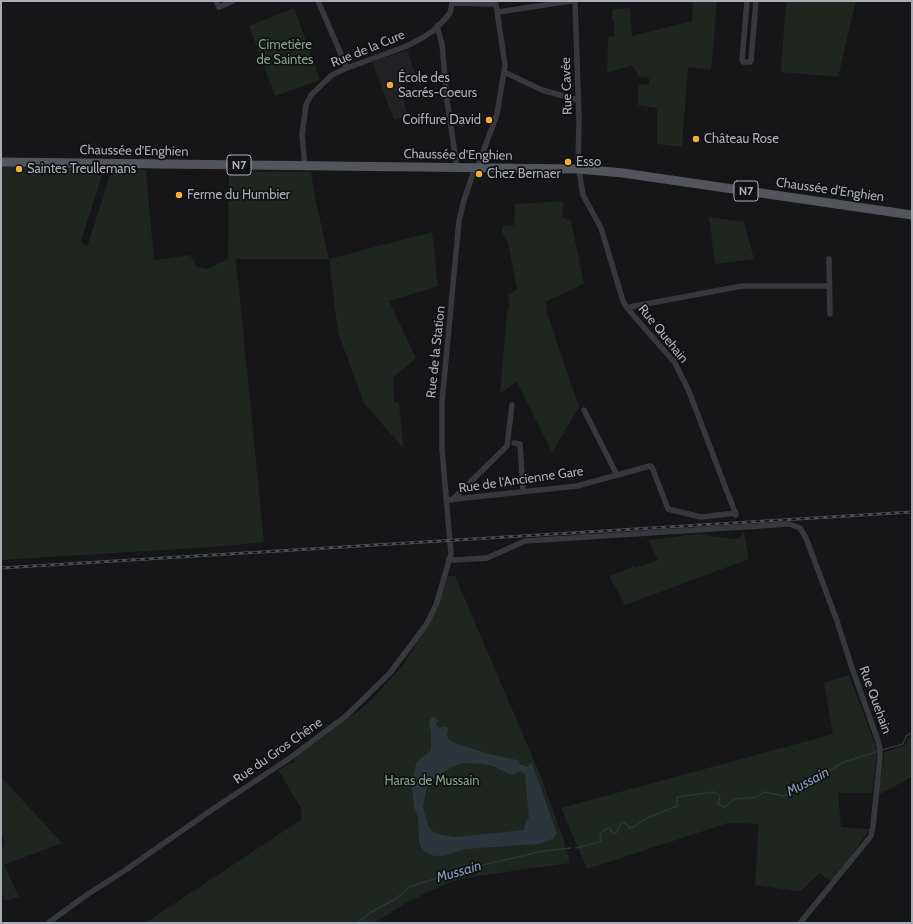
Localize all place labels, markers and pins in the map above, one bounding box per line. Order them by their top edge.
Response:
place label: École des Sacrés-Coeurs [398,70,477,101]
marker: École des Sacrés-Coeurs [385,80,395,90]
place label: Coiffure David [403,112,481,128]
marker: Coiffure David [484,115,494,125]
place label: Château Rose [704,131,779,147]
marker: Château Rose [691,134,701,144]
place label: Esso [576,154,601,170]
marker: Esso [563,157,573,167]
place label: Saintes Treullemans [27,161,136,177]
marker: Saintes Treullemans [14,164,24,174]
place label: Chez Bernaer [487,166,561,182]
marker: Chez Bernaer [474,169,484,179]
place label: Ferme du Humbier [187,187,290,203]
marker: Ferme du Humbier [174,190,184,200]

